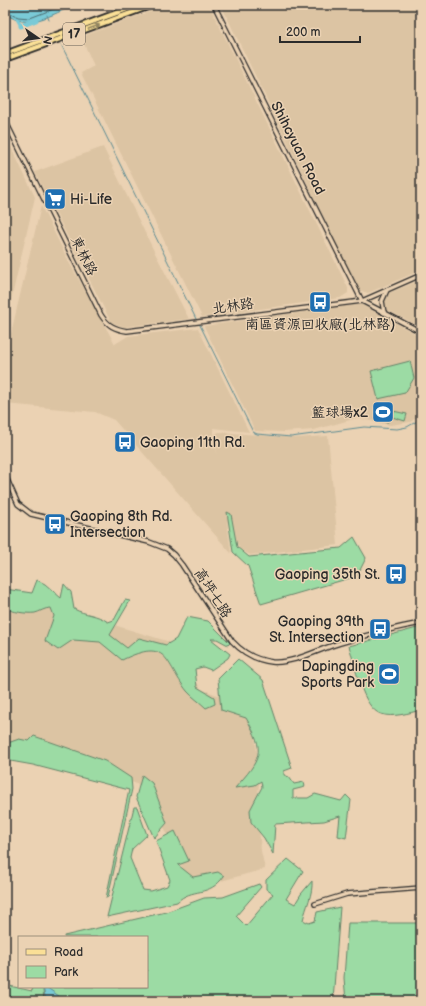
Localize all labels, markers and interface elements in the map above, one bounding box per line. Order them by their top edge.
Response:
north arrow [18,18,58,58]
scale bar [280,18,360,44]
one-way arrow [88,22,100,30]
road number: 17 [63,23,85,45]
text: 200 m [286,25,320,40]
text: N [40,35,55,46]
street label: Shihcyuan Road [267,99,329,197]
supermarket icon: Hi-Life [42,186,68,212]
place label: Hi-Life [70,191,112,208]
street label: 東林路 [67,233,101,279]
bus stop icon: 南區資源回收廠(北林路) [307,289,333,315]
street label: 北林路 [211,295,255,317]
place label: 南區資源回收廠(北林路) [245,316,395,333]
sports icon: 籃球場x2 [370,399,396,425]
place label: 籃球場x2 [311,404,369,421]
bus stop icon: Gaoping 11th Rd. [112,429,138,455]
place label: Gaoping 11th Rd. [140,434,245,451]
place label: Gaoping 8th Rd. Intersection [70,508,172,541]
bus stop icon: Gaoping 8th Rd. Intersection [42,511,68,537]
bus stop icon: Gaoping 35th St. [383,561,409,587]
street label: 高坪七路 [191,565,235,621]
place label: Gaoping 35th St. [275,566,380,583]
place label: Gaoping 39th St. Intersection [269,613,364,646]
bus stop icon: Gaoping 39th St. Intersection [367,616,393,642]
place label: Dapingding Sports Park [301,658,374,691]
sports icon: Dapingding Sports Park [376,661,402,687]
legend [18,936,148,988]
text: Road [54,945,83,960]
text: Park [54,965,78,980]

